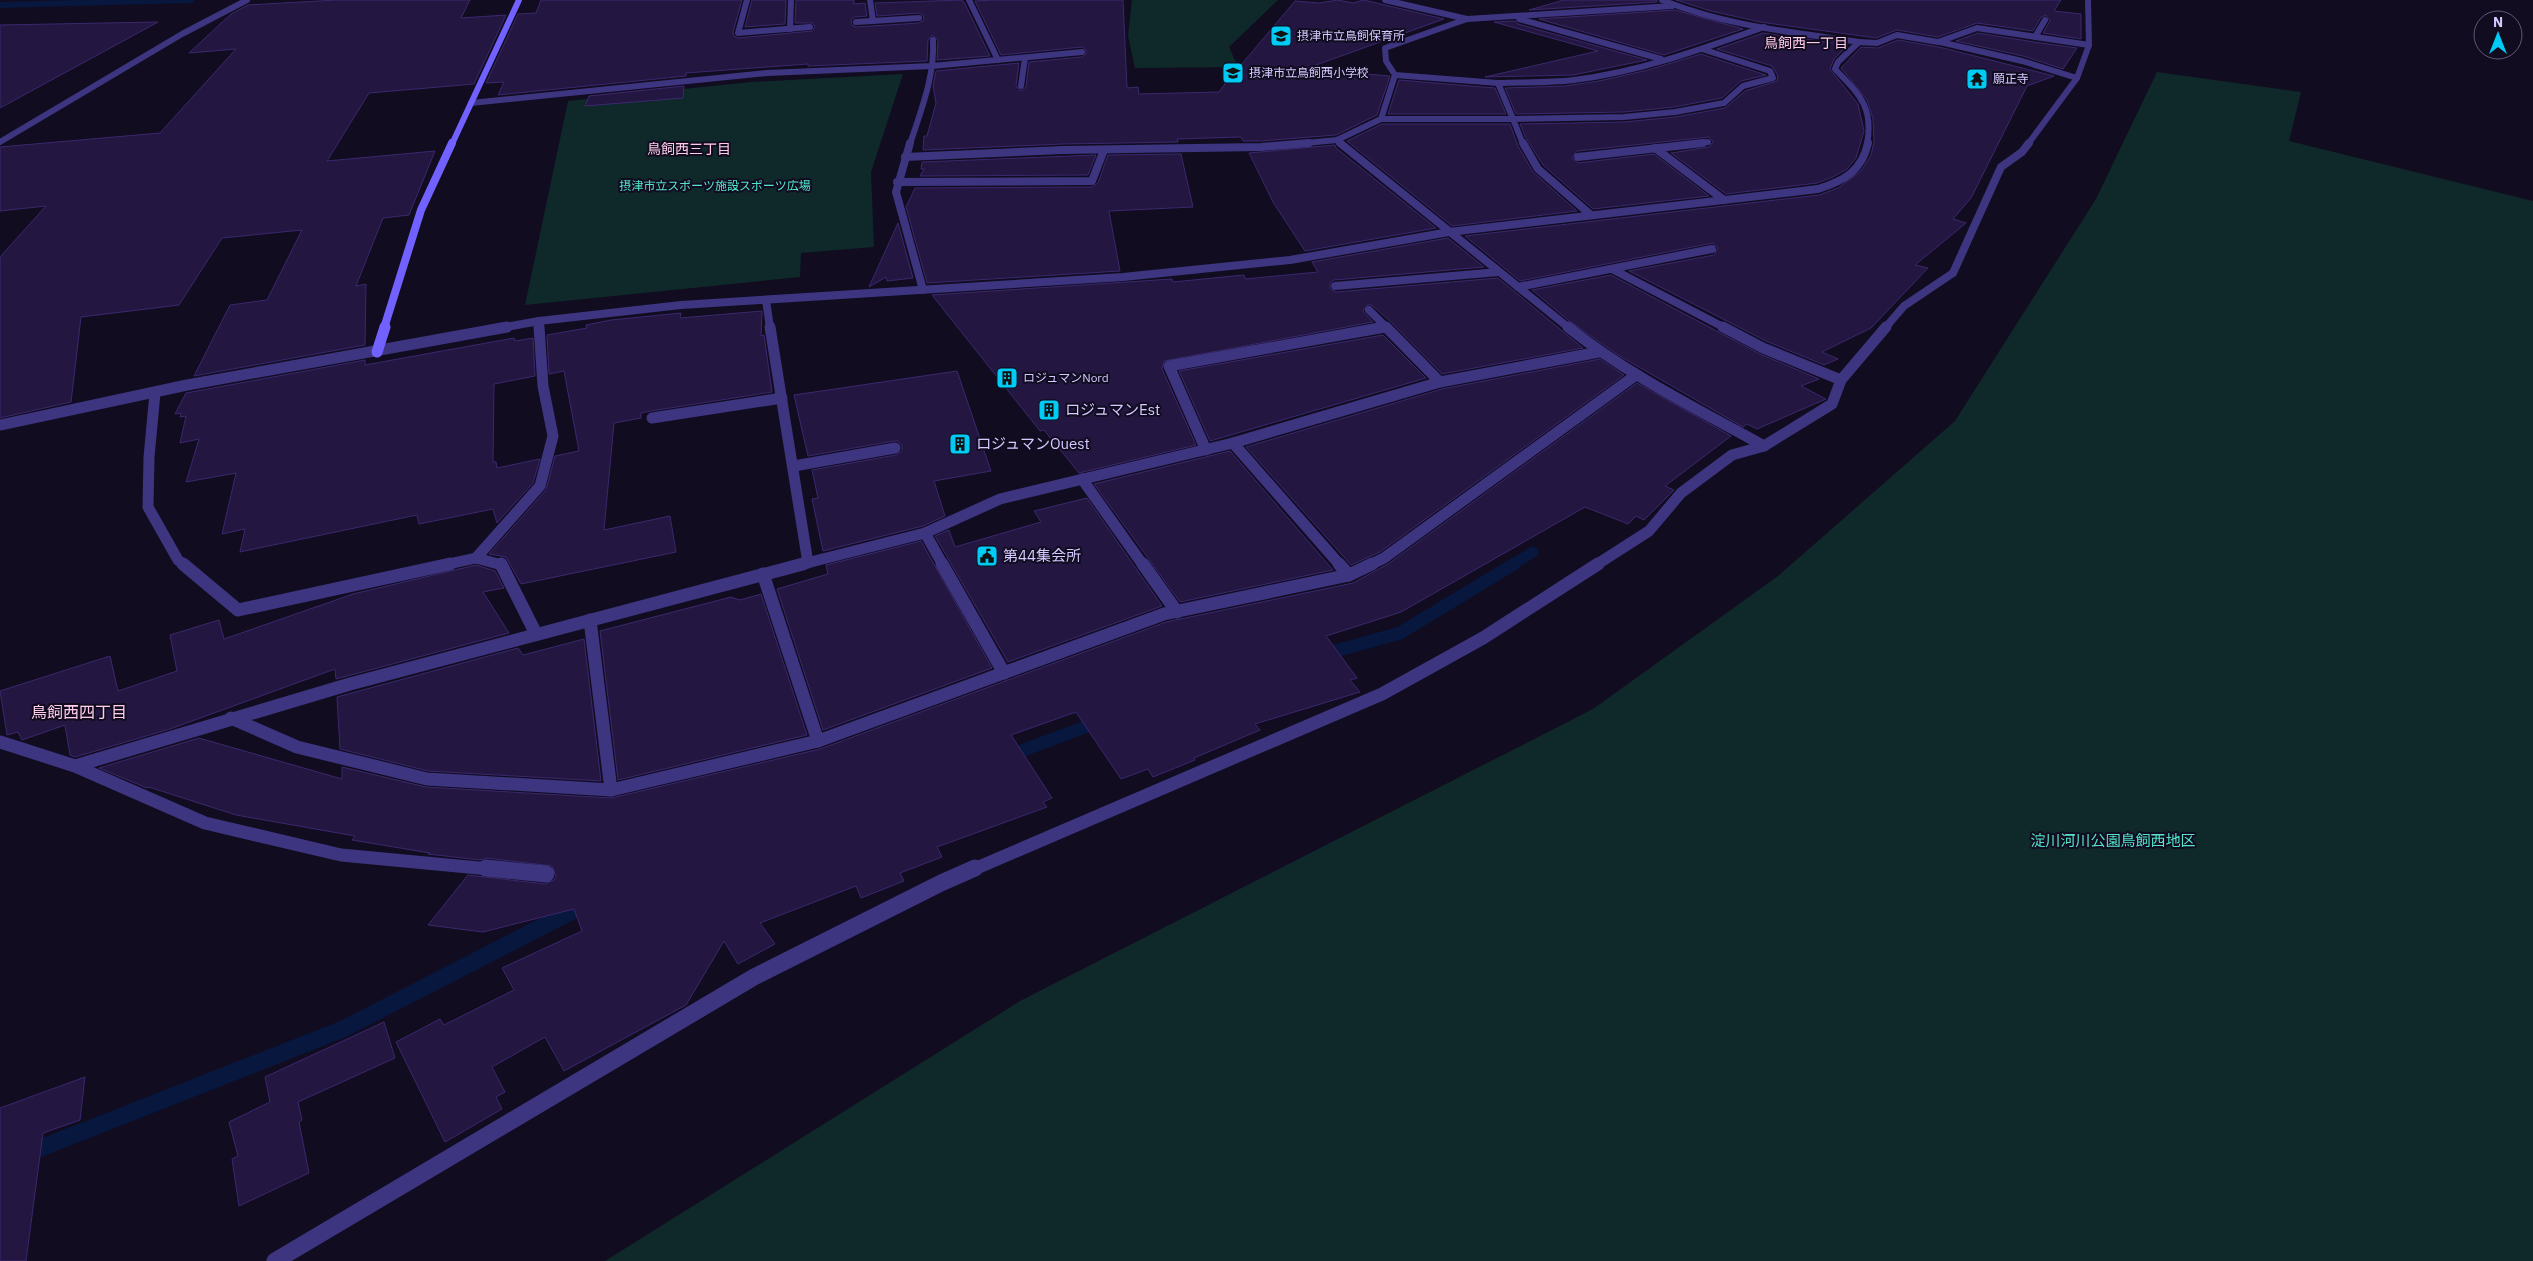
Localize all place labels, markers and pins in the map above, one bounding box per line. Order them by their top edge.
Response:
school or university icon: 摂津市立鳥飼保育所 [1269,24,1293,48]
place label: 摂津市立鳥飼保育所 [1297,28,1405,43]
school or university icon: 摂津市立鳥飼西小学校 [1221,61,1245,85]
place label: 摂津市立鳥飼西小学校 [1249,65,1369,80]
temple icon: 願正寺 [1965,67,1989,91]
place label: 願正寺 [1993,71,2029,86]
building icon: ロジュマンNord [995,366,1019,390]
place label: ロジュマンNord [1023,370,1109,385]
building icon: ロジュマンEst [1037,398,1061,422]
place label: ロジュマンEst [1065,400,1160,419]
building icon: ロジュマンOuest [948,432,972,456]
place label: ロジュマンOuest [976,434,1090,453]
public building icon: 第44集会所 [975,544,999,568]
place label: 第44集会所 [1003,546,1081,565]

